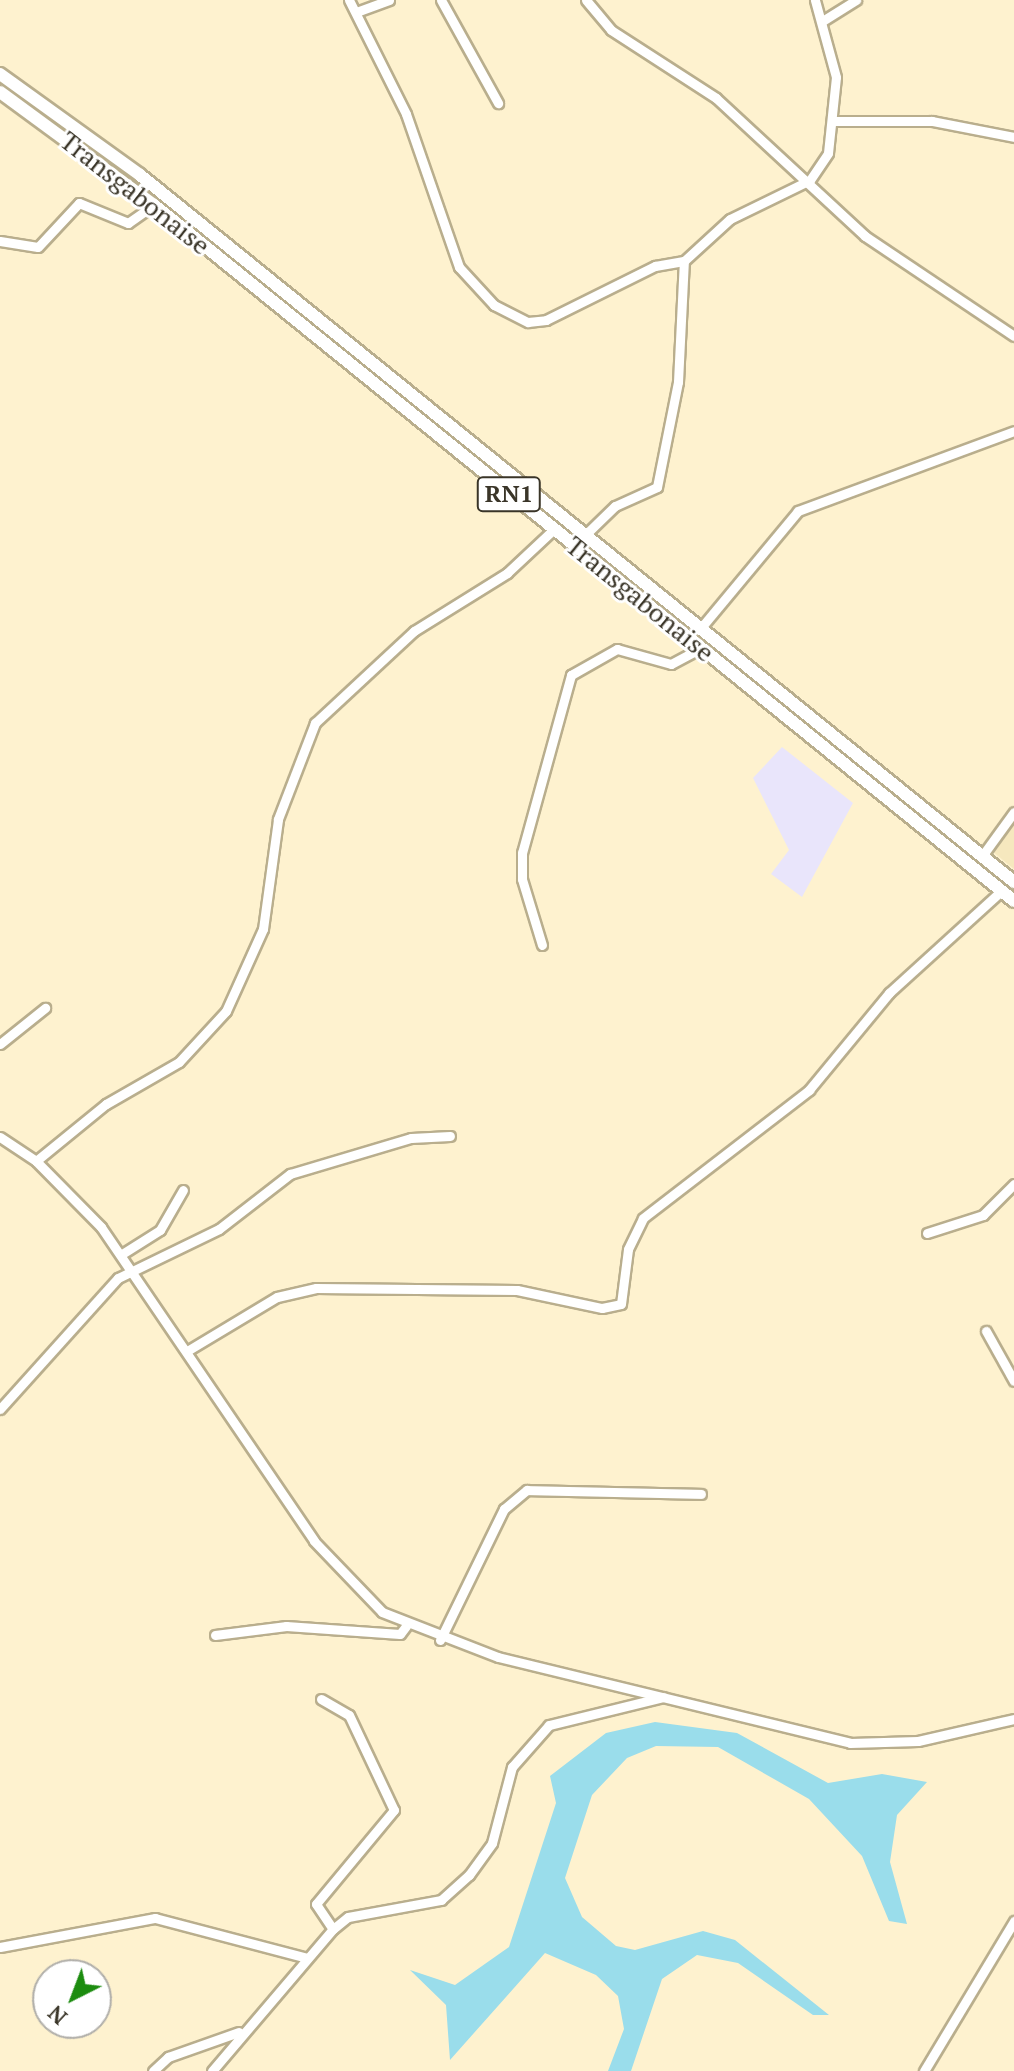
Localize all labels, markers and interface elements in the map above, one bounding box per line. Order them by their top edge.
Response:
street label: Transgabonaise [54,125,216,261]
road number: RN1 [475,474,543,514]
street label: Transgabonaise [560,530,720,668]
north arrow [32,1959,112,2039]
text: N [41,1999,73,2032]

